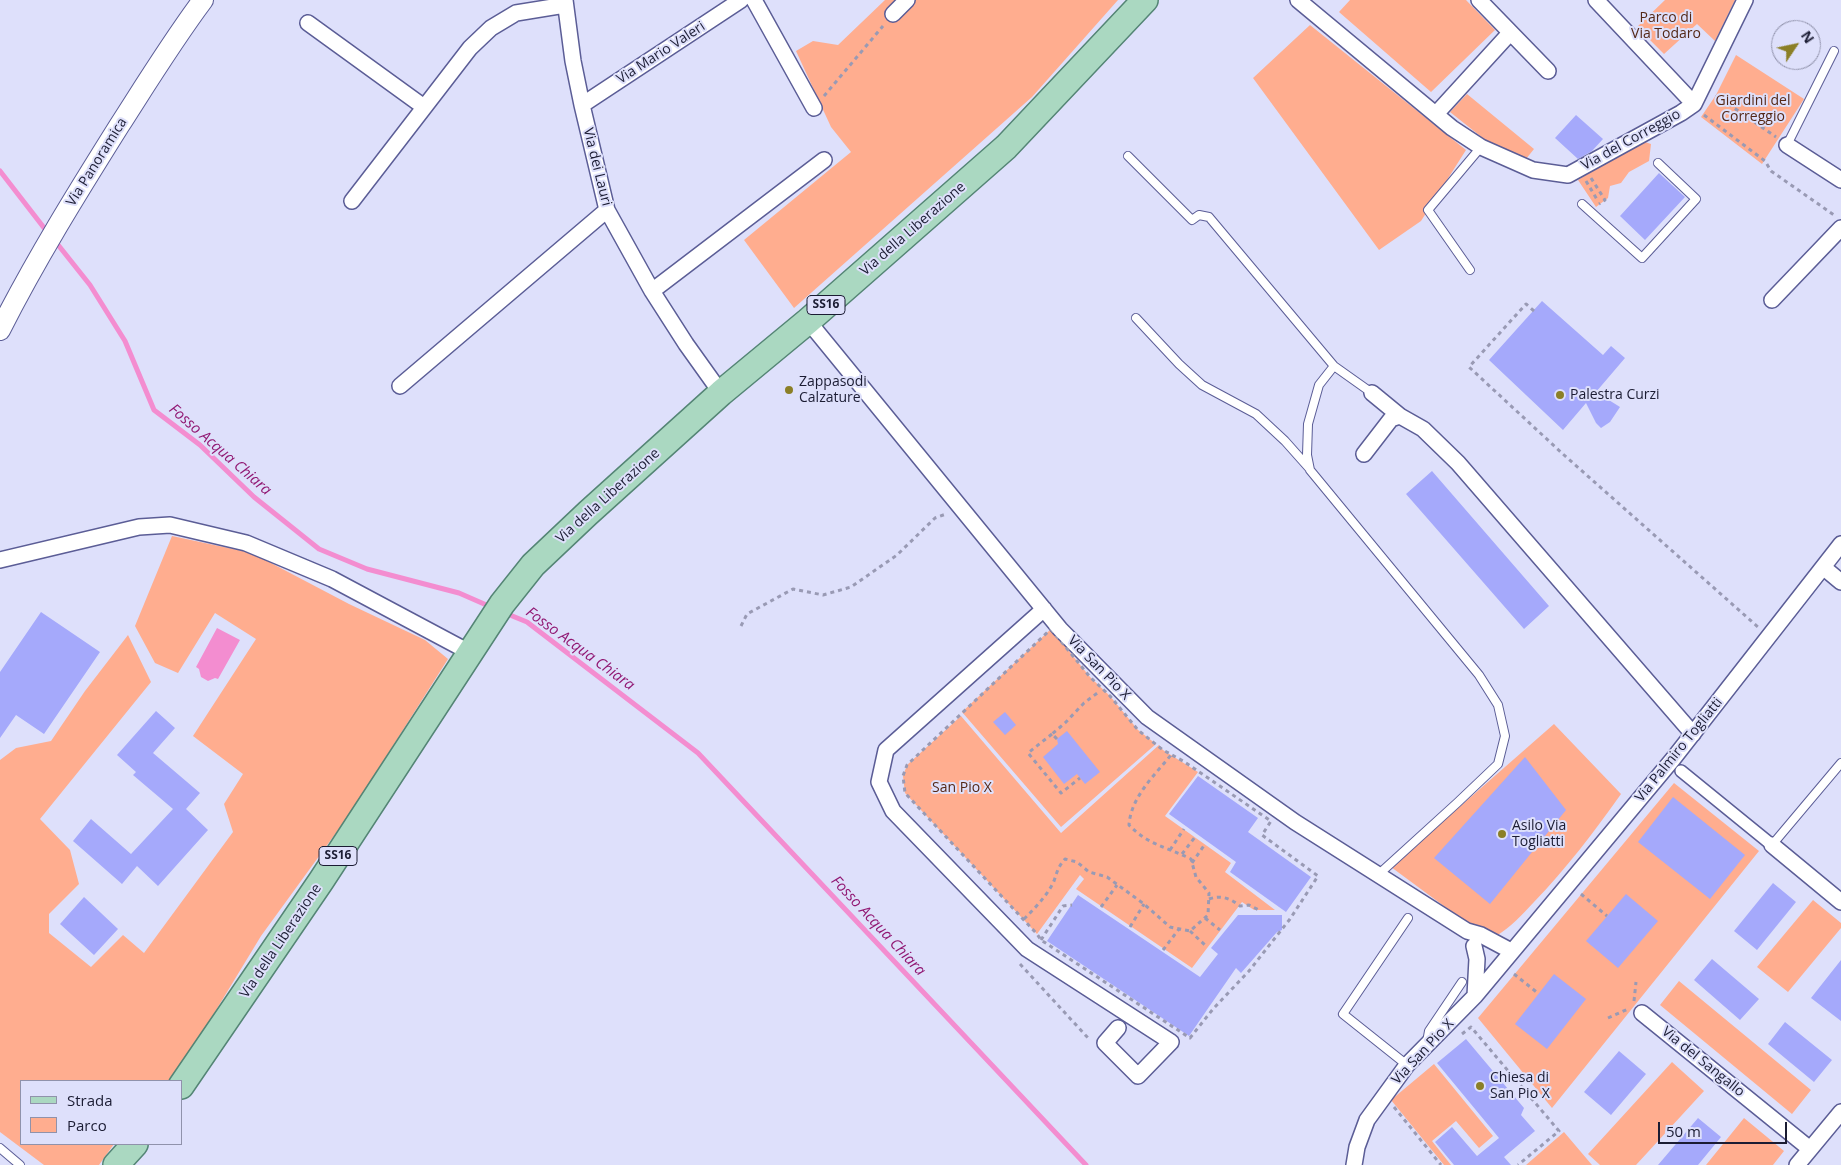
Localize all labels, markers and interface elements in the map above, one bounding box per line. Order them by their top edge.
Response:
park label: Parco di Via Todaro [1631,10,1701,42]
street label: Via Mario Valeri [614,18,708,88]
north arrow [1771,20,1821,70]
text: N [1797,27,1819,47]
park label: Giardini del Correggio [1715,93,1791,125]
street label: Via del Correggio [1579,106,1683,174]
street label: Via Panoramica [63,115,131,209]
street label: Via dei Lauri [579,126,615,208]
street label: Via della Liberazione [857,179,969,279]
road number: SS16 [807,296,845,314]
place label: Zappasodi Calzature [799,374,867,407]
marker: Zappasodi Calzature [783,384,795,396]
place label: Palestra Curzi [1570,387,1660,403]
marker: Palestra Curzi [1554,389,1566,401]
water label: Fosso Acqua Chiara [165,401,275,499]
street label: Via della Liberazione [553,445,663,547]
water label: Fosso Acqua Chiara [522,604,638,694]
street label: Via San Pio X [1064,632,1134,704]
street label: Via Palmiro Togliatti [1632,694,1726,806]
park label: San Pio X [932,780,992,796]
place label: Asilo Via Togliatti [1512,818,1566,850]
marker: Asilo Via Togliatti [1496,828,1508,840]
road number: SS16 [319,846,357,866]
water label: Fosso Acqua Chiara [827,872,929,980]
street label: Via della Liberazione [237,881,325,1001]
street label: Via San Pio X [1389,1016,1457,1088]
street label: Via del Sangallo [1658,1023,1748,1101]
place label: Chiesa di San Pio X [1490,1070,1550,1102]
legend [20,1080,182,1145]
marker: Chiesa di San Pio X [1474,1080,1486,1092]
text: Strada [67,1090,113,1110]
scale bar [1661,1112,1790,1144]
text: Parco [67,1115,107,1135]
text: 50 m [1666,1121,1701,1141]

